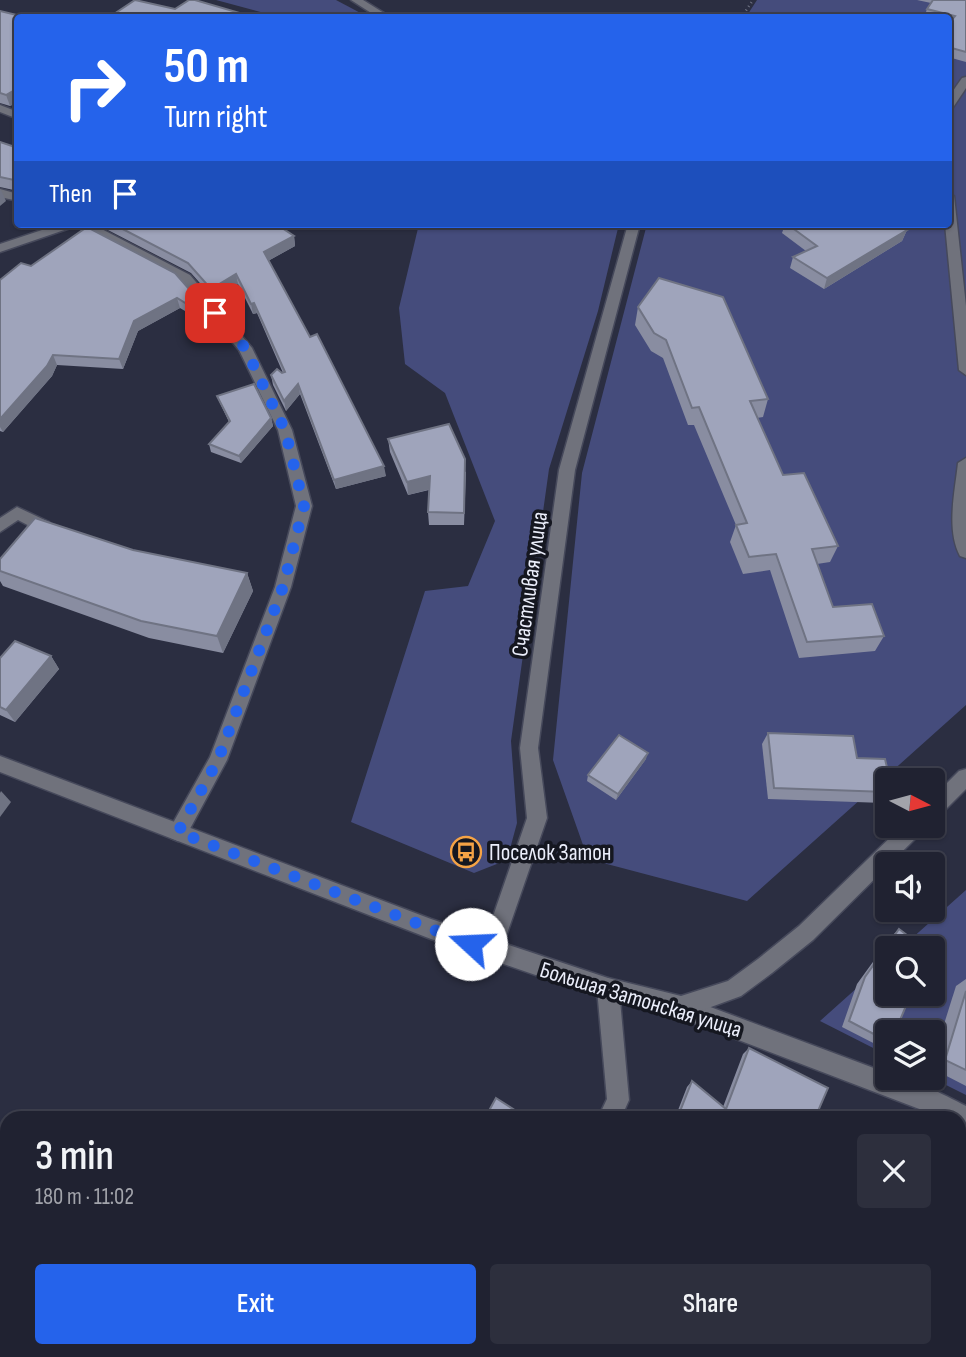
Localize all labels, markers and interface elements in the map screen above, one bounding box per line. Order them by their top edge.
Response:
text: 50 m [164,38,249,97]
icon: right [49,42,140,133]
text: Turn right [164,98,268,137]
icon: arrive [106,175,144,213]
text: Then [49,179,92,210]
pin [185,283,245,343]
icon: arrive [196,294,234,332]
street label: Счастливая улица [506,510,554,659]
north arrow [875,768,945,838]
map controls [875,768,945,1090]
bus stop icon: Поселок Затон [449,835,483,869]
place label: Поселок Затон [489,839,611,867]
button: sound [875,852,945,922]
position arrow [434,907,508,981]
button: search [875,936,945,1006]
street label: Большая Затонская улица [536,956,745,1044]
button: layers [875,1020,945,1090]
text: 3 min [35,1131,114,1182]
button: close [857,1134,931,1208]
text: 180 m · 11:02 [35,1183,134,1211]
button: Exit [35,1264,476,1344]
button: Share [490,1264,931,1344]

